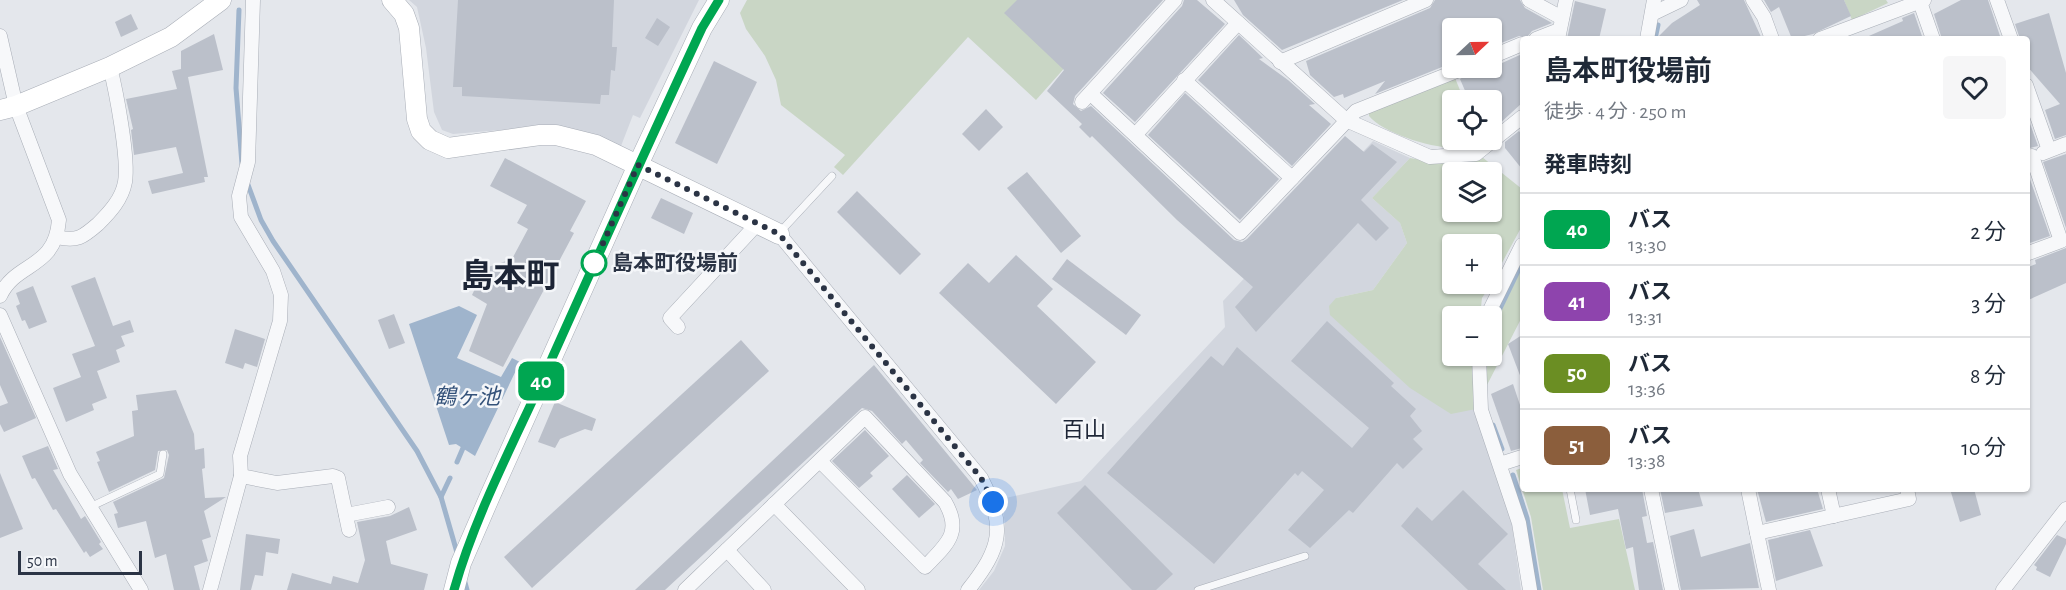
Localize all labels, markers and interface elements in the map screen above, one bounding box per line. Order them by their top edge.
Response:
north arrow [1442,18,1502,78]
map controls [1442,18,1502,366]
button: heart [1943,56,2006,119]
text: 島本町役場前 [1544,58,1712,86]
button: locate [1442,90,1502,150]
text: 徒歩 · 4 分 · 250 m [1544,102,1687,122]
text: 発車時刻 [1544,154,1632,176]
button: layers [1442,162,1502,222]
text: バス [1628,209,1672,231]
text: 40 [1566,219,1588,240]
text: 2 分 [1970,221,2006,243]
button: + [1442,234,1502,294]
text: 13:30 [1628,235,1667,255]
marker: 島本町役場前 [581,250,607,276]
place label: 島本町役場前 [612,251,738,274]
district label: 島本町 [461,258,560,294]
text: バス [1628,281,1672,303]
text: 41 [1568,291,1586,312]
text: 3 分 [1971,293,2006,315]
button: − [1442,306,1502,366]
text: 13:31 [1628,307,1663,327]
text: バス [1628,353,1672,375]
line badge: 40 [514,362,568,400]
text: 50 [1567,363,1587,384]
text: 8 分 [1970,365,2006,387]
text: 40 [530,371,552,392]
text: 13:36 [1628,379,1665,399]
water label: 鶴ヶ池 [434,385,502,408]
district label: 百山 [1062,418,1106,441]
text: バス [1628,425,1672,447]
text: 51 [1569,435,1585,456]
text: 10 分 [1961,437,2006,459]
text: 13:38 [1628,451,1665,471]
your location [978,487,1008,517]
scale bar [18,548,142,576]
text: 50 m [27,553,58,569]

